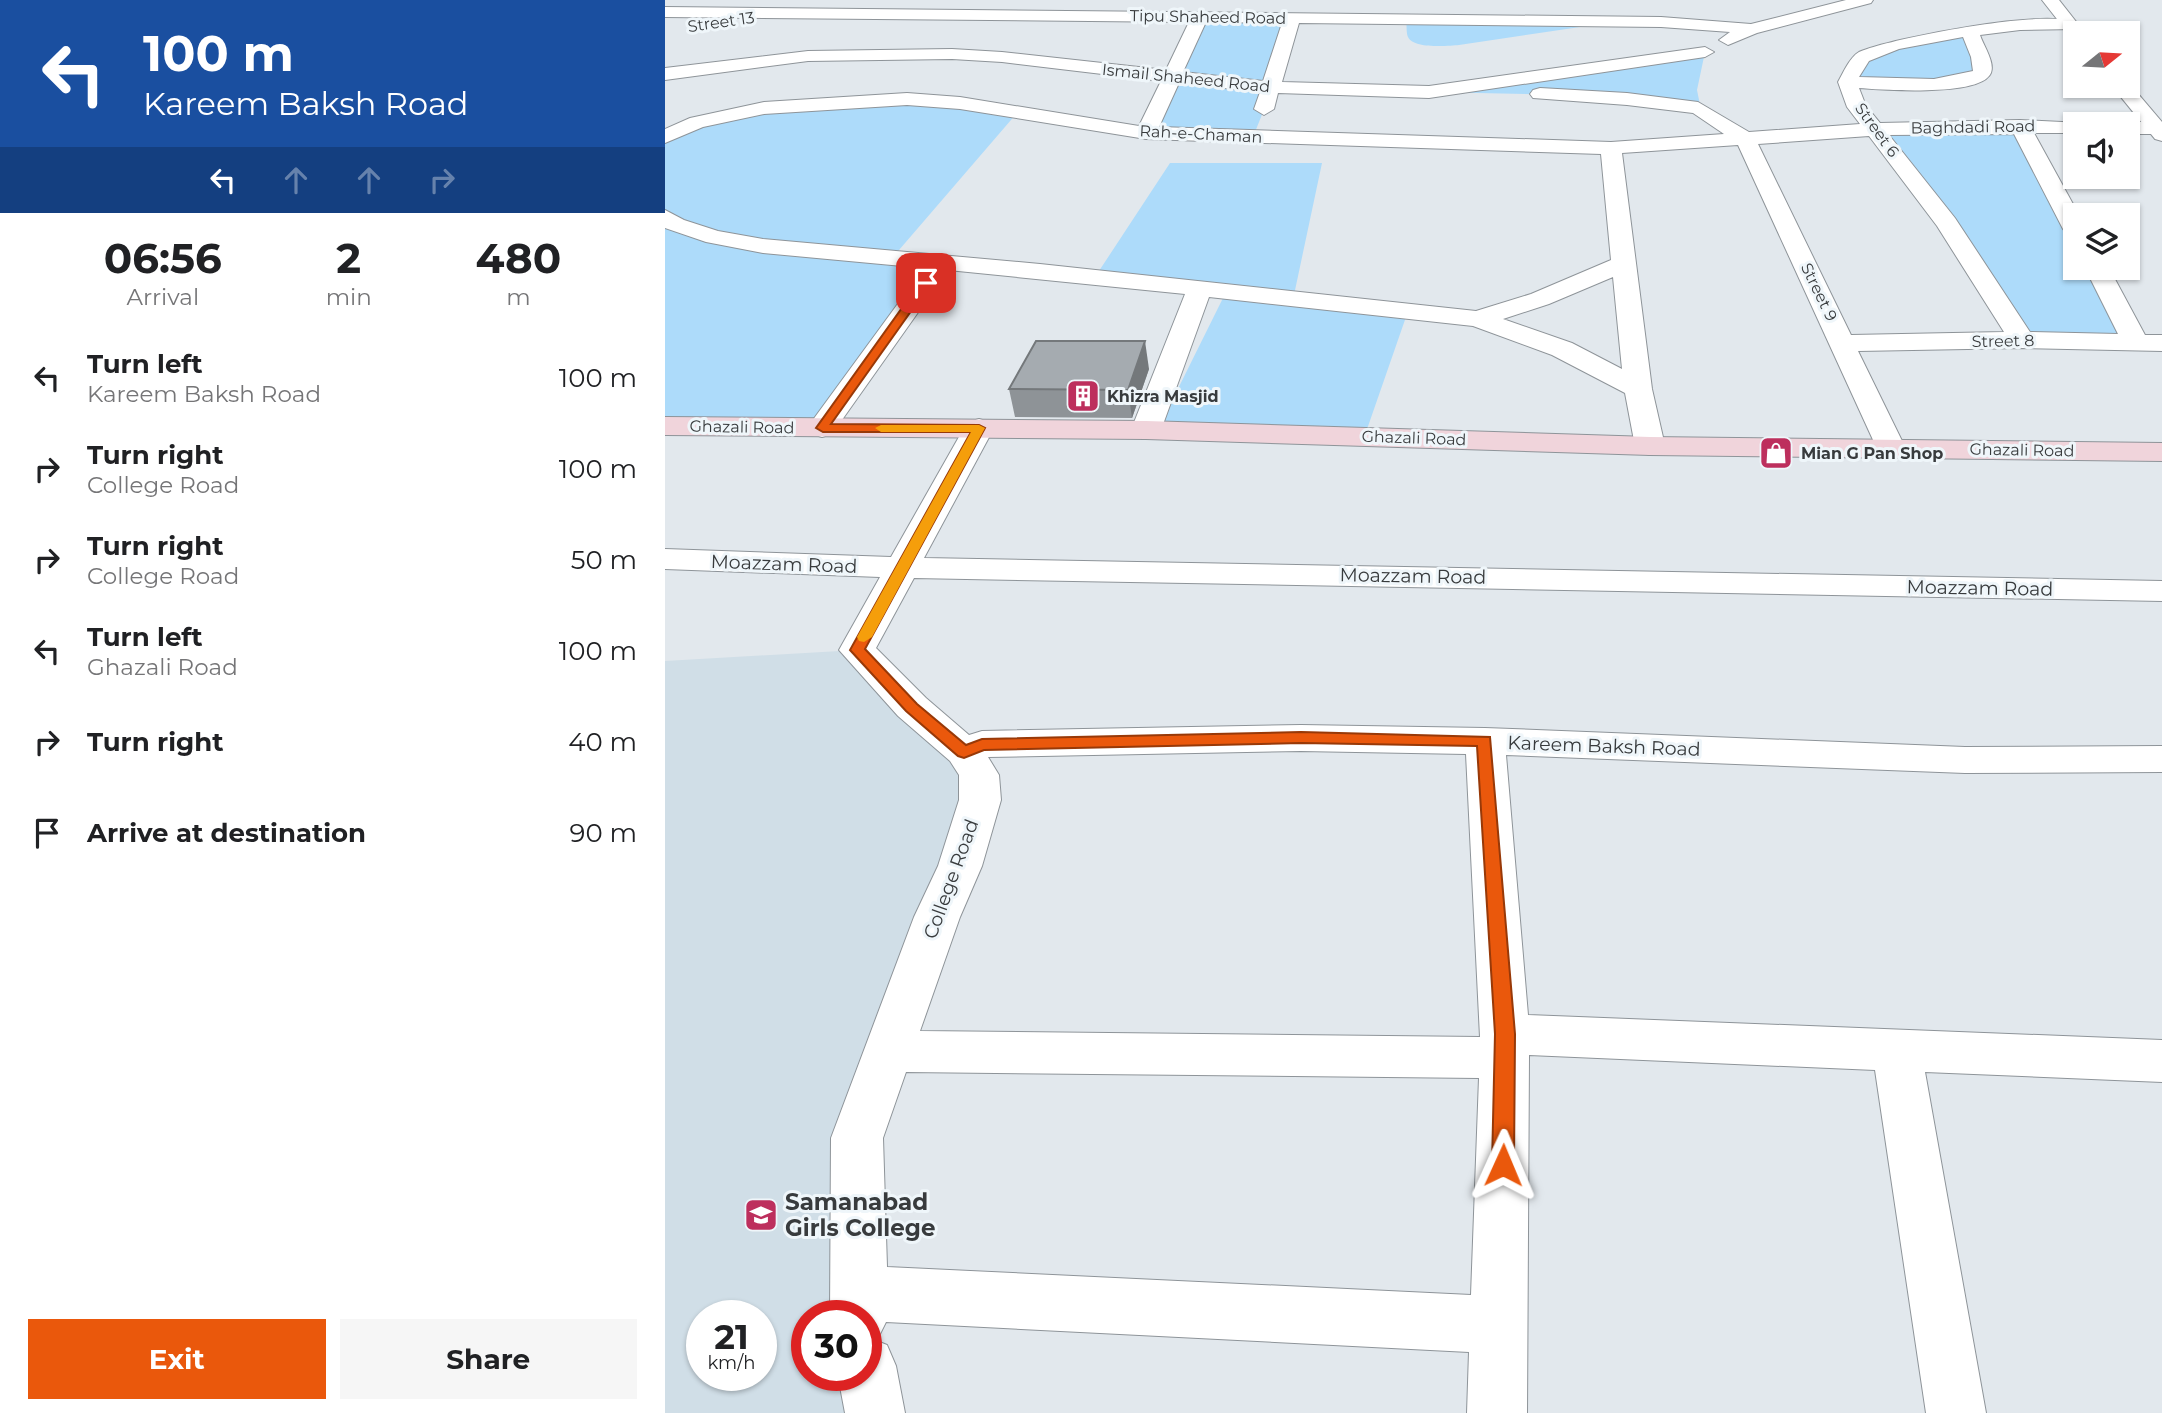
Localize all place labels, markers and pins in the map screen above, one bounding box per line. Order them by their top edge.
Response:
pin [896,253,956,313]
building icon: Khizra Masjid [1064,377,1102,415]
place label: Khizra Masjid [1107,387,1219,406]
shop icon: Mian G Pan Shop [1757,434,1795,472]
place label: Mian G Pan Shop [1801,444,1943,463]
place label: Samanabad Girls College [785,1188,935,1242]
school or university icon: Samanabad Girls College [742,1196,780,1234]

